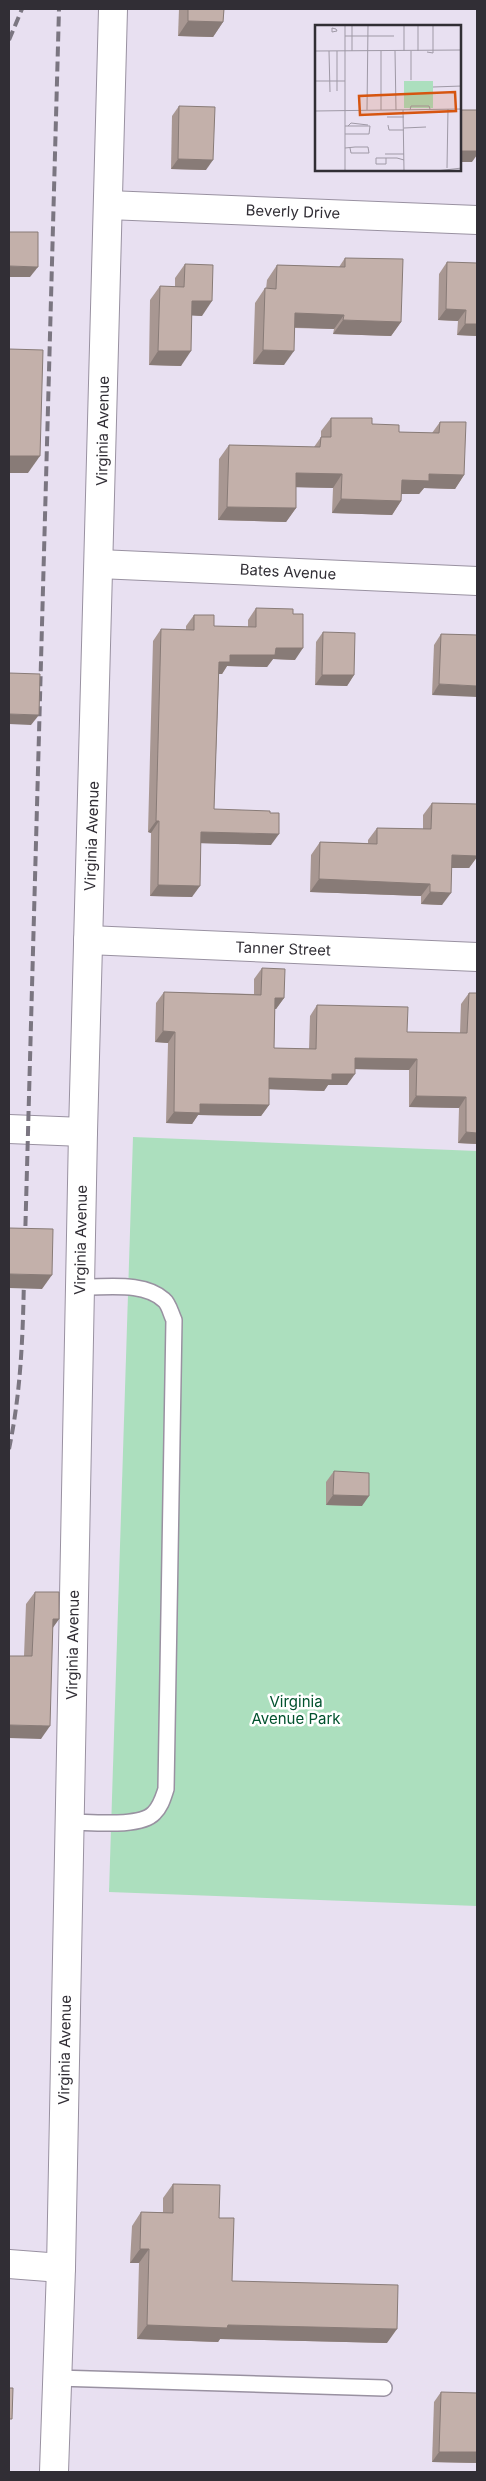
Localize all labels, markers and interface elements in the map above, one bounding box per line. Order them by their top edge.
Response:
inset map [315,25,461,171]
street label: Beverly Drive [245,200,341,223]
street label: Virginia Avenue [92,376,113,486]
street label: Bates Avenue [239,559,337,584]
street label: Virginia Avenue [80,781,103,891]
street label: Tanner Street [235,937,331,960]
street label: Virginia Avenue [70,1185,91,1295]
street label: Virginia Avenue [62,1590,83,1700]
park label: Virginia Avenue Park [251,1692,341,1728]
street label: Virginia Avenue [54,1995,75,2105]

